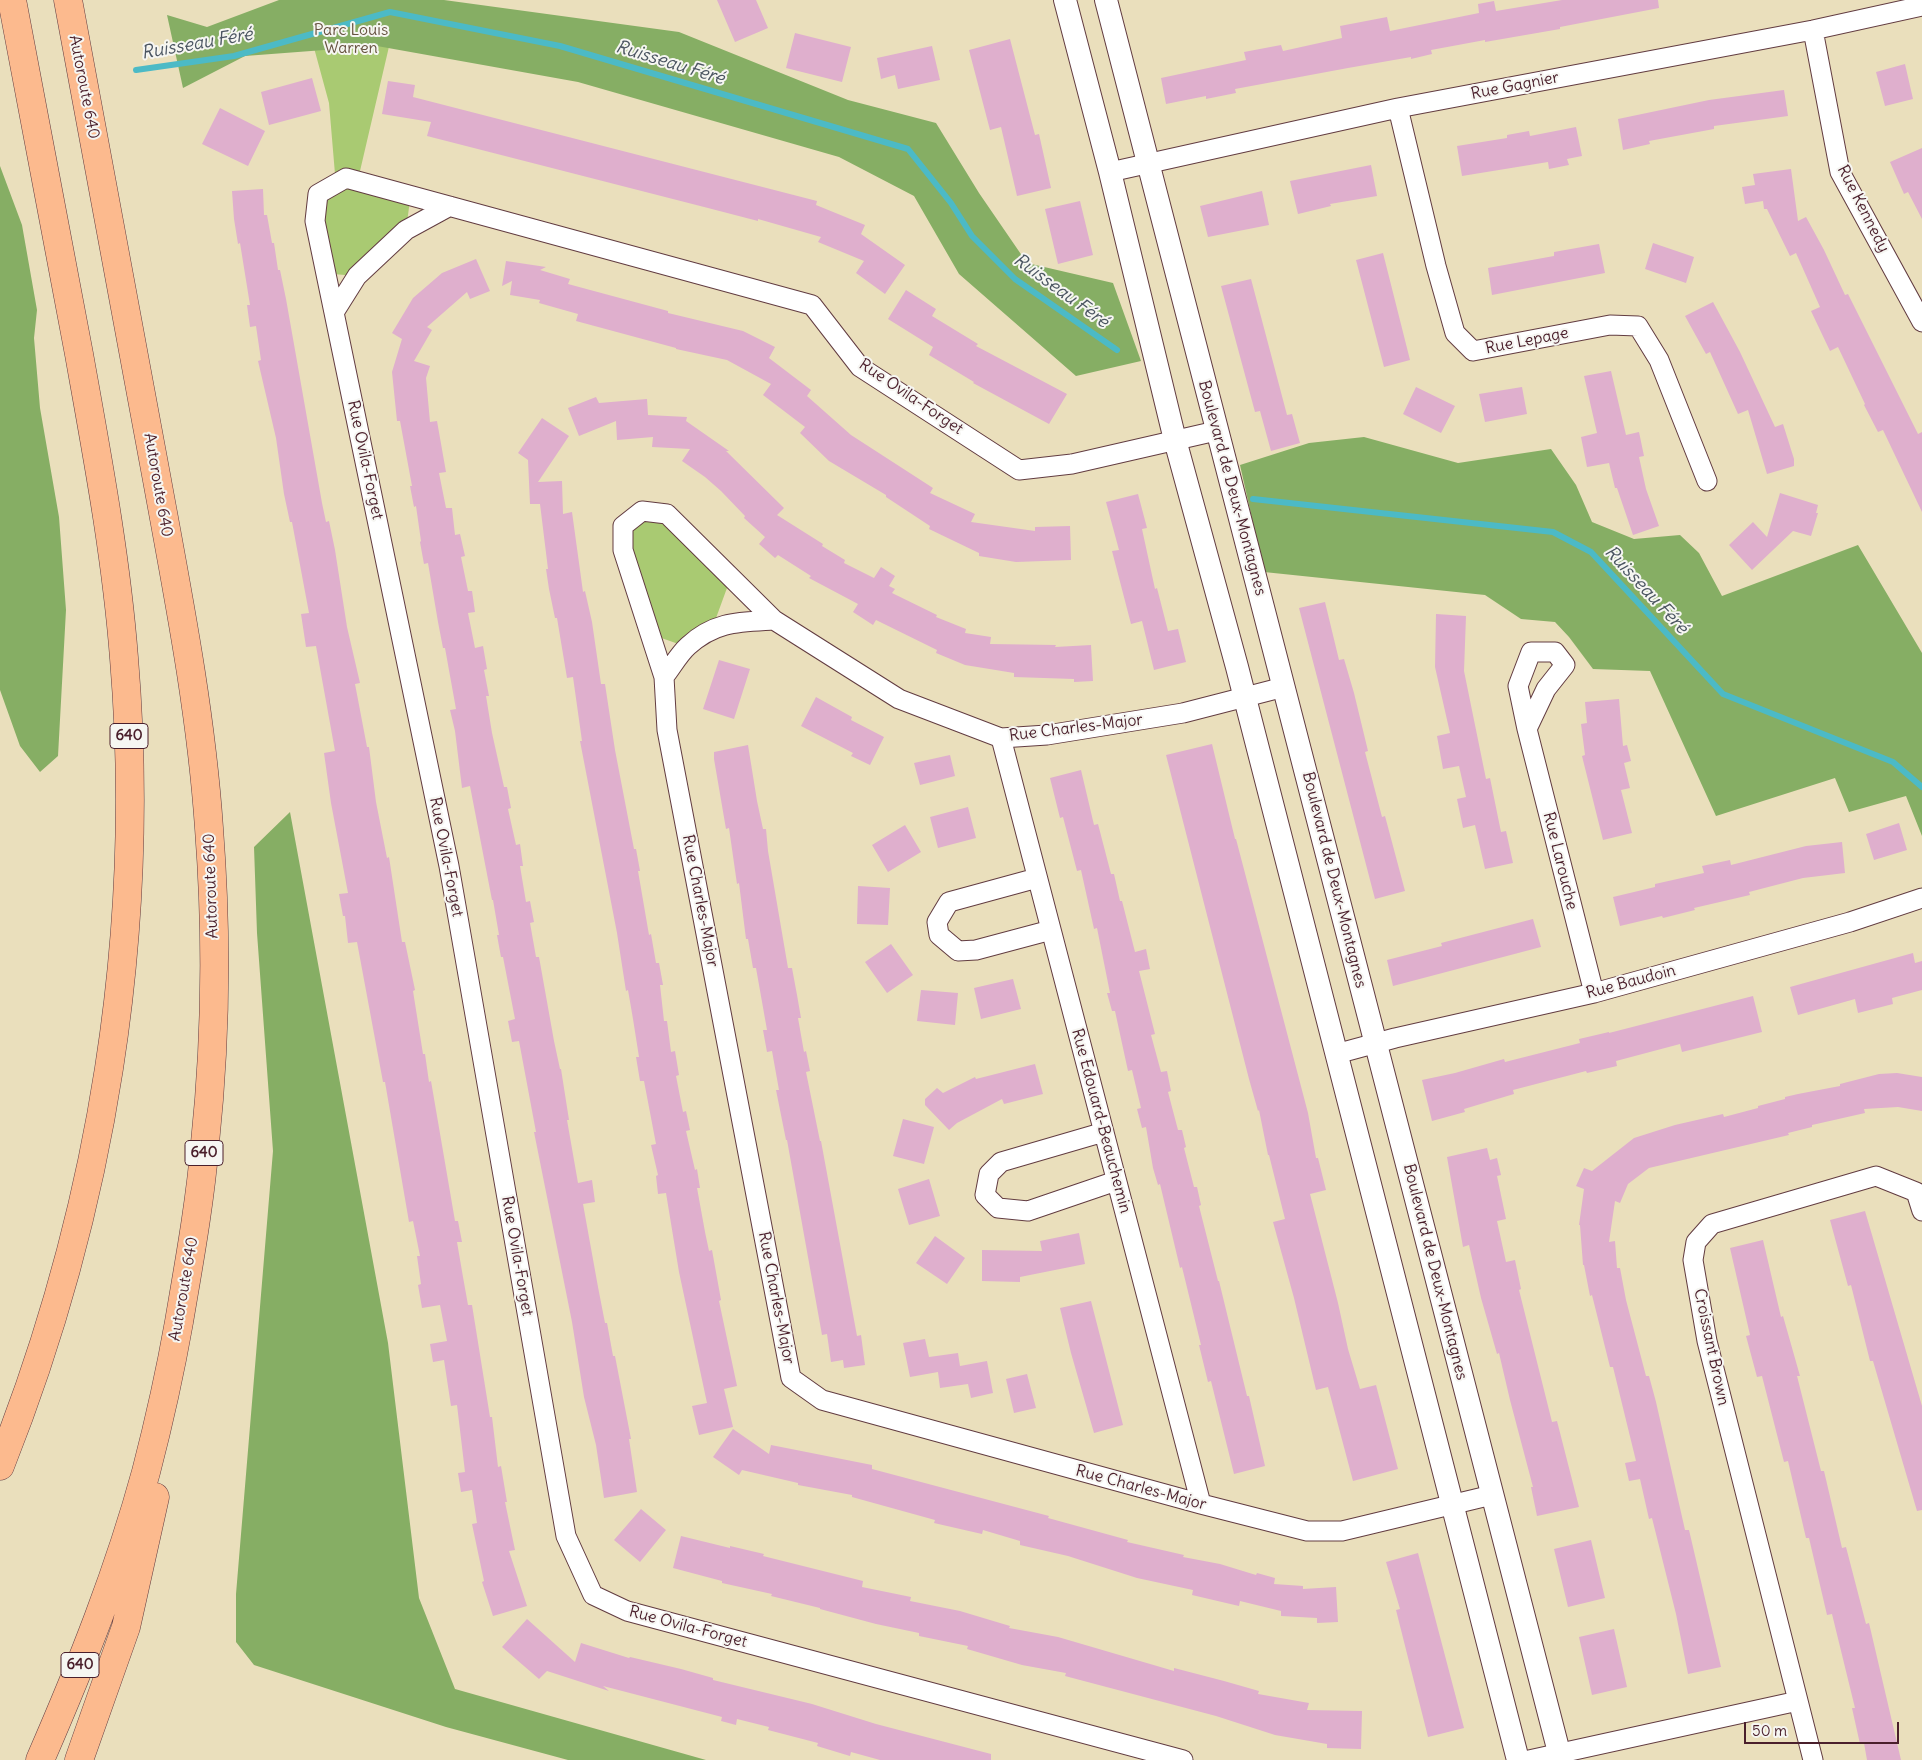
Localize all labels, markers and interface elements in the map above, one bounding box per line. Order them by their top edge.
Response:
park label: Parc Louis Warren [314,20,388,58]
water label: Ruisseau Féré [140,24,254,64]
street label: Autoroute 640 [65,33,103,141]
water label: Ruisseau Féré [613,36,727,90]
street label: Rue Gagnier [1469,68,1561,104]
street label: Rue Kennedy [1833,162,1893,256]
water label: Ruisseau Féré [1009,249,1113,333]
street label: Rue Lepage [1484,324,1570,358]
street label: Rue Ovila-Forget [855,355,967,439]
street label: Boulevard de Deux-Montagnes [1194,378,1270,598]
street label: Rue Ovila-Forget [343,399,387,521]
street label: Autoroute 640 [139,431,177,539]
water label: Ruisseau Féré [1600,542,1692,638]
street label: Rue Charles-Major [1008,710,1144,746]
road number: 640 [110,724,148,748]
street label: Boulevard de Deux-Montagnes [1298,770,1370,990]
street label: Rue Ovila-Forget [425,796,467,918]
street label: Rue Larouche [1539,810,1581,912]
street label: Autoroute 640 [200,833,222,939]
street label: Rue Charles-Major [678,833,722,969]
street label: Rue Baudoin [1584,961,1678,1003]
street label: Rue Edouard-Beauchemin [1067,1027,1135,1215]
road number: 640 [185,1140,223,1166]
street label: Boulevard de Deux-Montagnes [1399,1162,1471,1382]
street label: Rue Ovila-Forget [497,1195,537,1317]
street label: Rue Charles-Major [754,1230,798,1366]
street label: Autoroute 640 [165,1235,203,1343]
street label: Croissant Brown [1689,1287,1733,1407]
street label: Rue Charles-Major [1074,1461,1208,1515]
street label: Rue Ovila-Forget [627,1602,749,1652]
road number: 640 [61,1652,99,1678]
scale bar [1747,1712,1902,1744]
text: 50 m [1752,1721,1787,1740]

